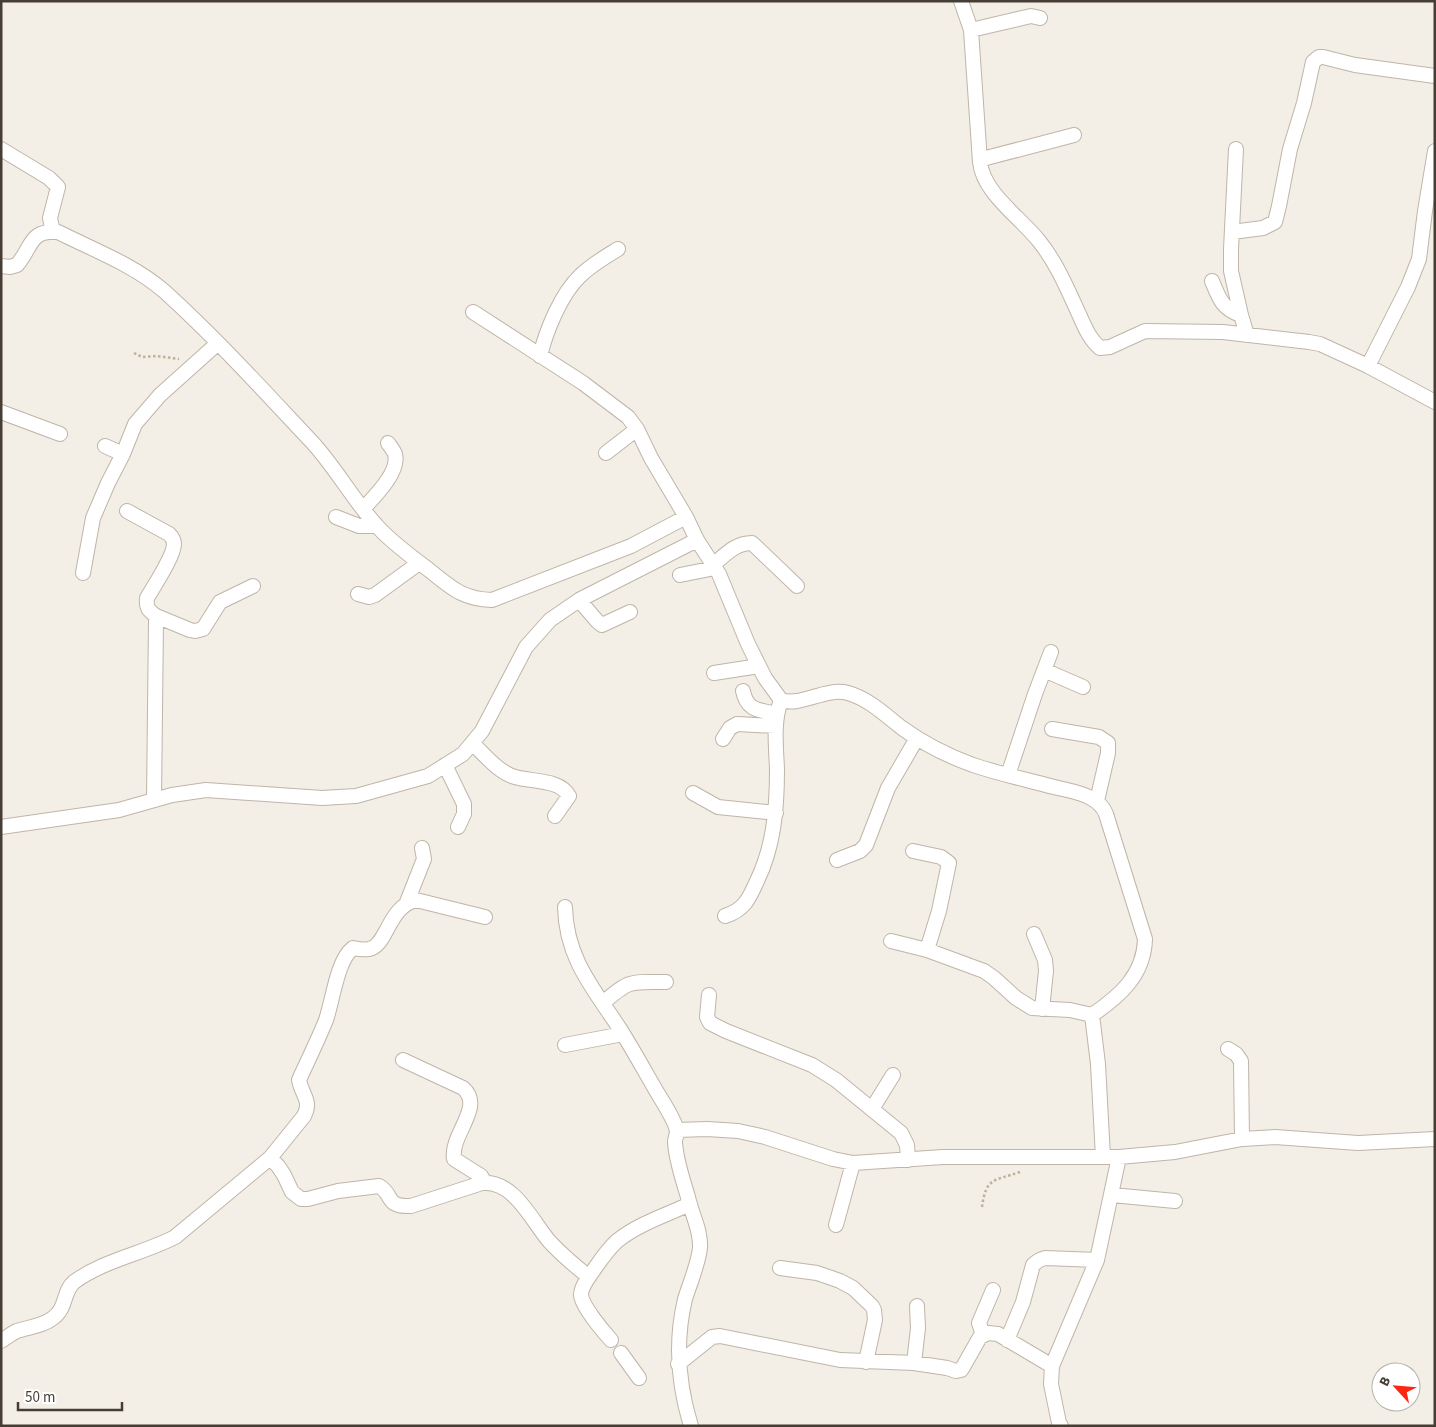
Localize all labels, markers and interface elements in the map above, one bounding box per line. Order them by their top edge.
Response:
north arrow [1371,1362,1421,1412]
text: B [1374,1373,1396,1390]
scale bar [18,1380,121,1412]
text: 50 m [25,1387,55,1408]

